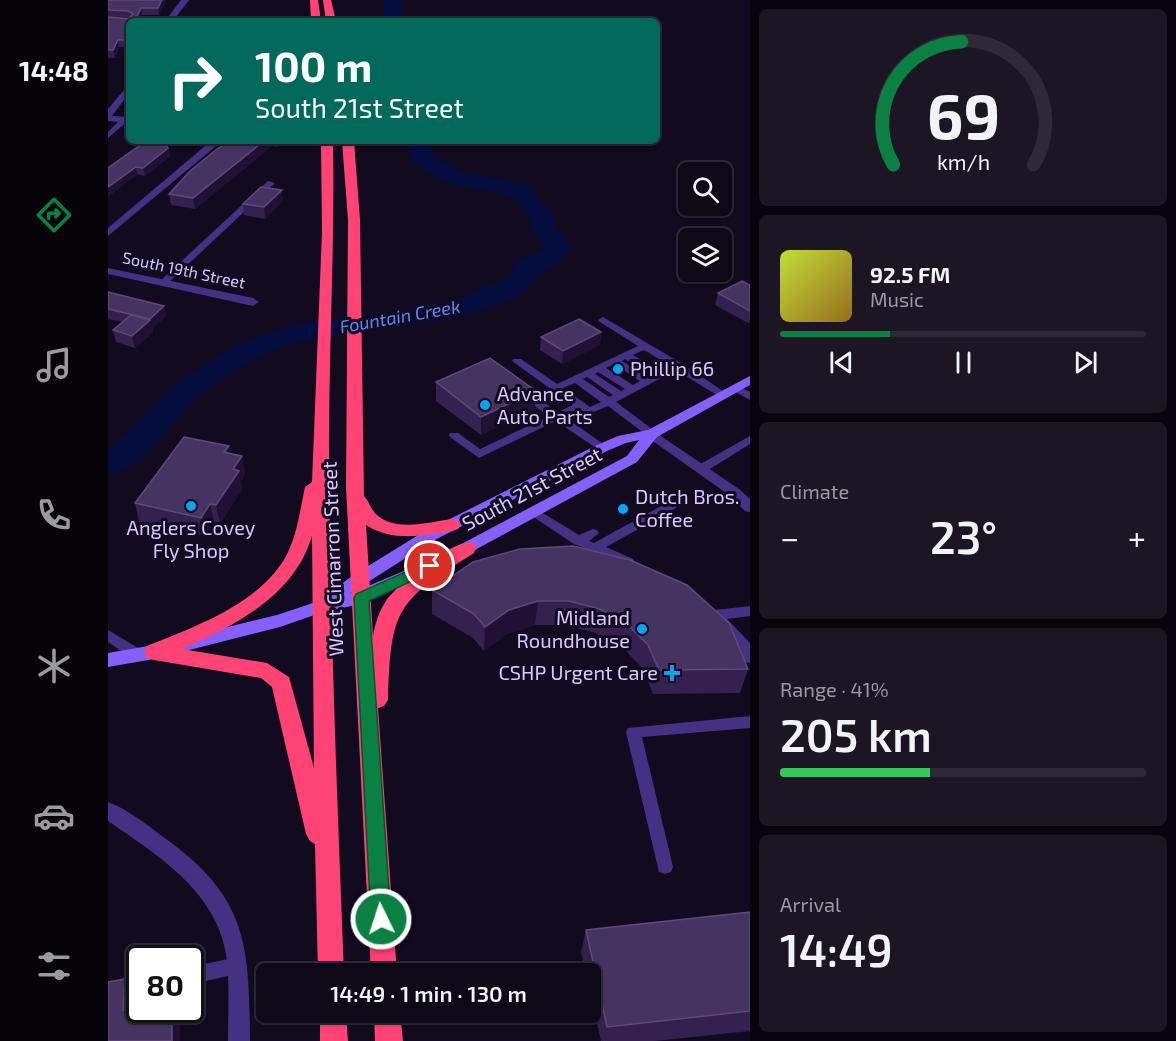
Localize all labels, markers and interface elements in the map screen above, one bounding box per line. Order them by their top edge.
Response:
text: 100 m [255,40,372,90]
icon: right [156,42,234,120]
text: 14:48 [19,54,89,86]
text: 69 [926,77,1000,152]
text: South 21st Street [255,91,464,123]
text: km/h [936,149,990,174]
map controls [678,162,732,282]
button: search [678,162,732,216]
icon: directions [33,194,75,236]
button: layers [678,228,732,282]
street label: South 19th Street [121,247,247,292]
text: 92.5 FM [870,261,950,287]
text: Music [870,287,924,311]
water label: Fountain Creek [338,295,462,337]
icon: music [33,344,75,386]
icon: previous [825,346,858,379]
icon: pause [947,346,980,379]
icon: next [1069,346,1102,379]
place label: Phillip 66 [630,356,714,380]
marker: Phillip 66 [611,362,625,376]
place label: Advance Auto Parts [497,381,593,428]
marker: Advance Auto Parts [478,398,492,412]
street label: South 21st Street [458,441,606,535]
street label: West Cimarron Street [317,461,347,657]
text: Climate [780,479,849,503]
place label: Dutch Bros. Coffee [635,484,739,531]
icon: phone [33,494,75,536]
marker: Anglers Covey Fly Shop [184,499,198,513]
marker: Dutch Bros. Coffee [616,502,630,516]
text: 23° [930,509,997,563]
place label: Anglers Covey Fly Shop [127,515,256,562]
text: − [780,517,799,557]
text: + [1128,517,1146,557]
pin [404,540,455,591]
icon: arrive [413,549,446,582]
place label: Midland Roundhouse [517,605,630,652]
marker: Midland Roundhouse [635,622,649,636]
icon: climate [33,645,75,687]
place label: CSHP Urgent Care [498,660,658,684]
marker: CSHP Urgent Care [663,664,681,682]
text: Range · 41% [780,677,889,701]
text: 205 km [780,707,932,761]
icon: car [33,795,75,837]
position arrow [349,887,413,951]
text: Arrival [780,892,841,916]
text: 14:49 [780,922,893,976]
icon: filters [33,945,75,987]
speed limit sign: 80 [126,945,204,1023]
text: 14:49 · 1 min · 130 m [330,980,527,1006]

